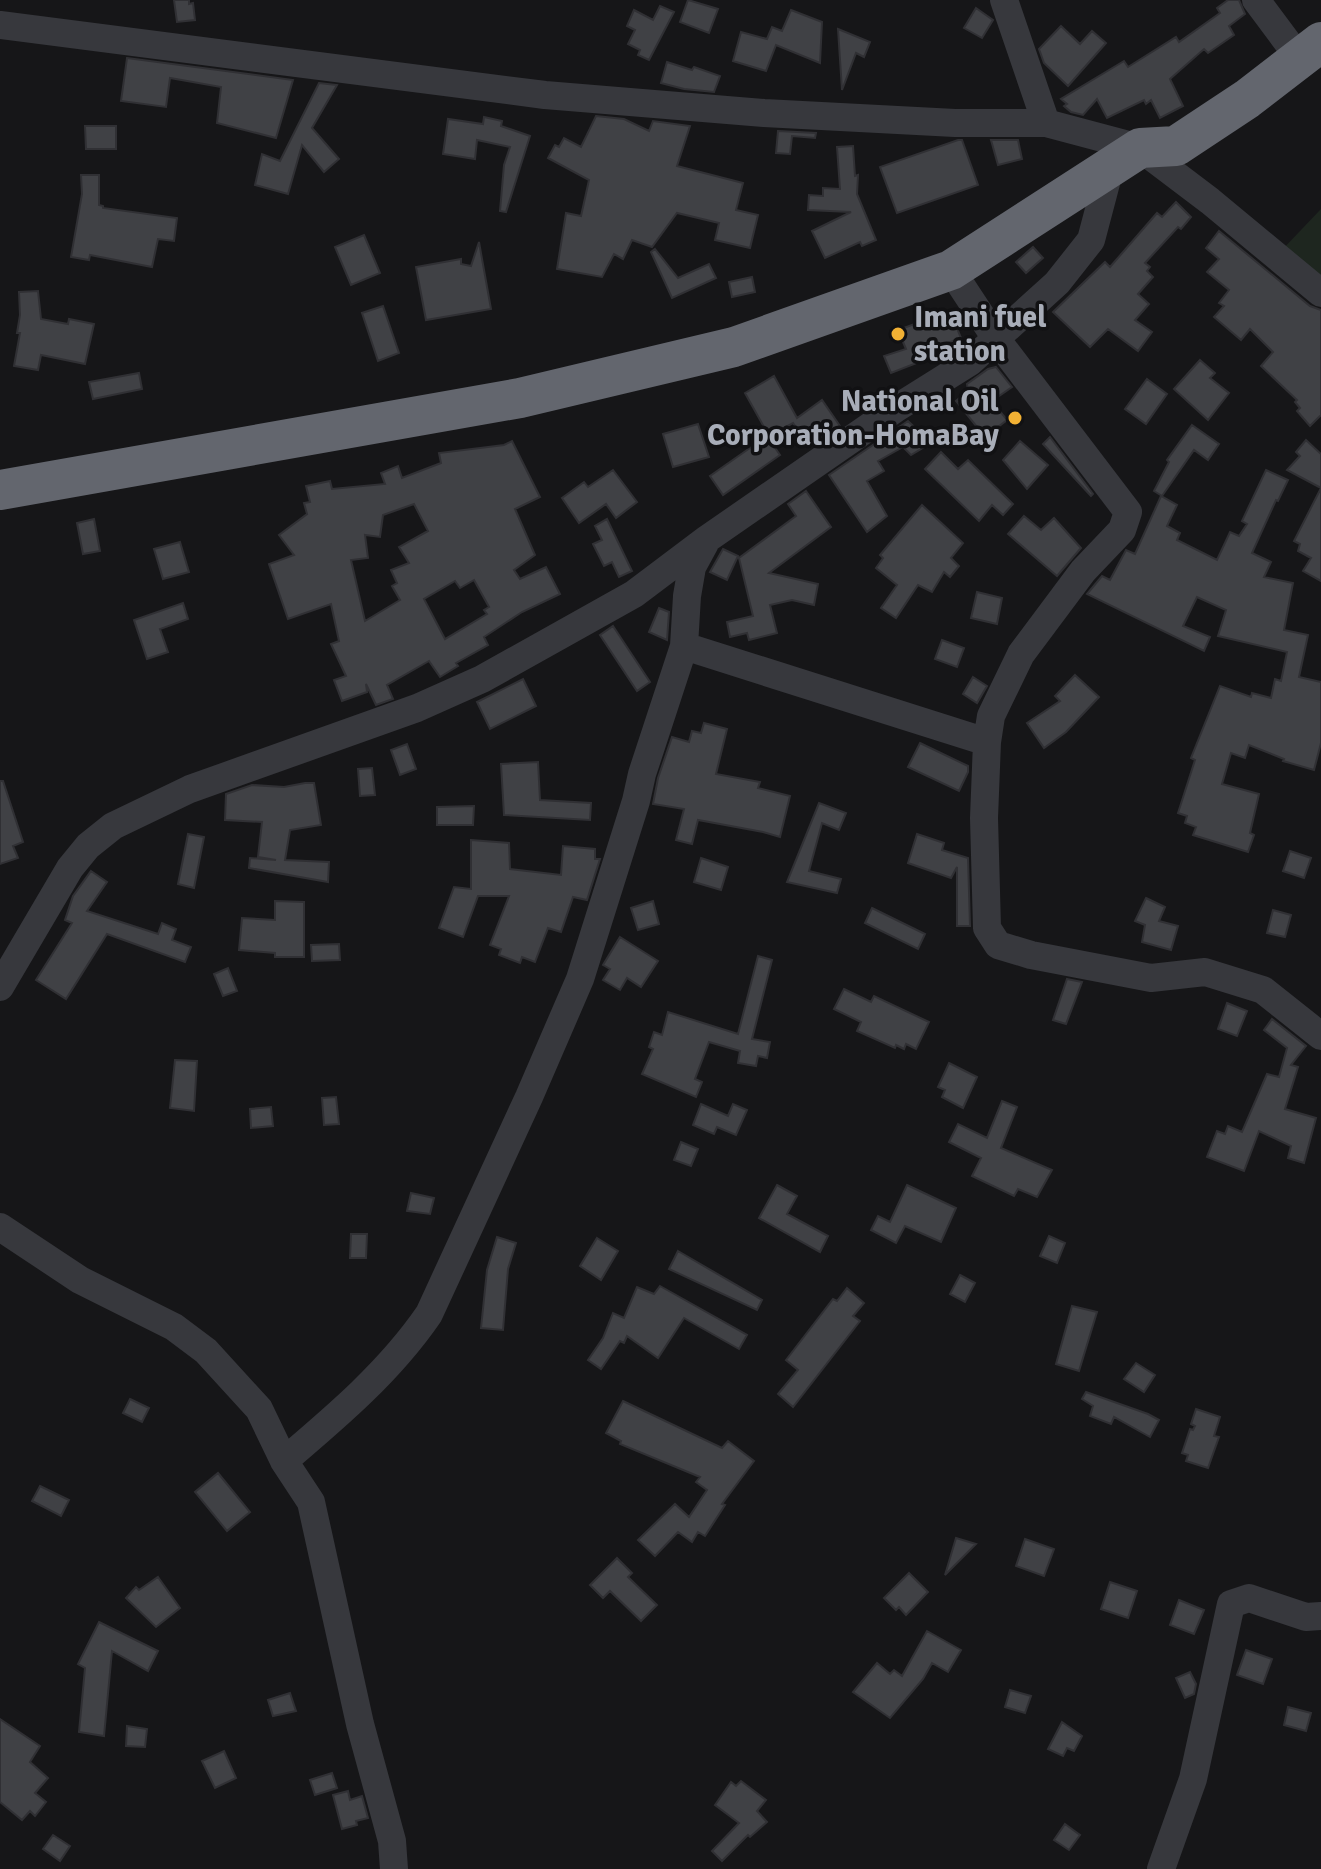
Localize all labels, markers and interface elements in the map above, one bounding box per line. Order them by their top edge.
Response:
place label: Imani fuel station [914,299,1047,370]
marker: Imani fuel station [889,325,907,343]
place label: National Oil Corporation-HomaBay [707,383,999,454]
marker: National Oil Corporation-HomaBay [1006,409,1024,427]

